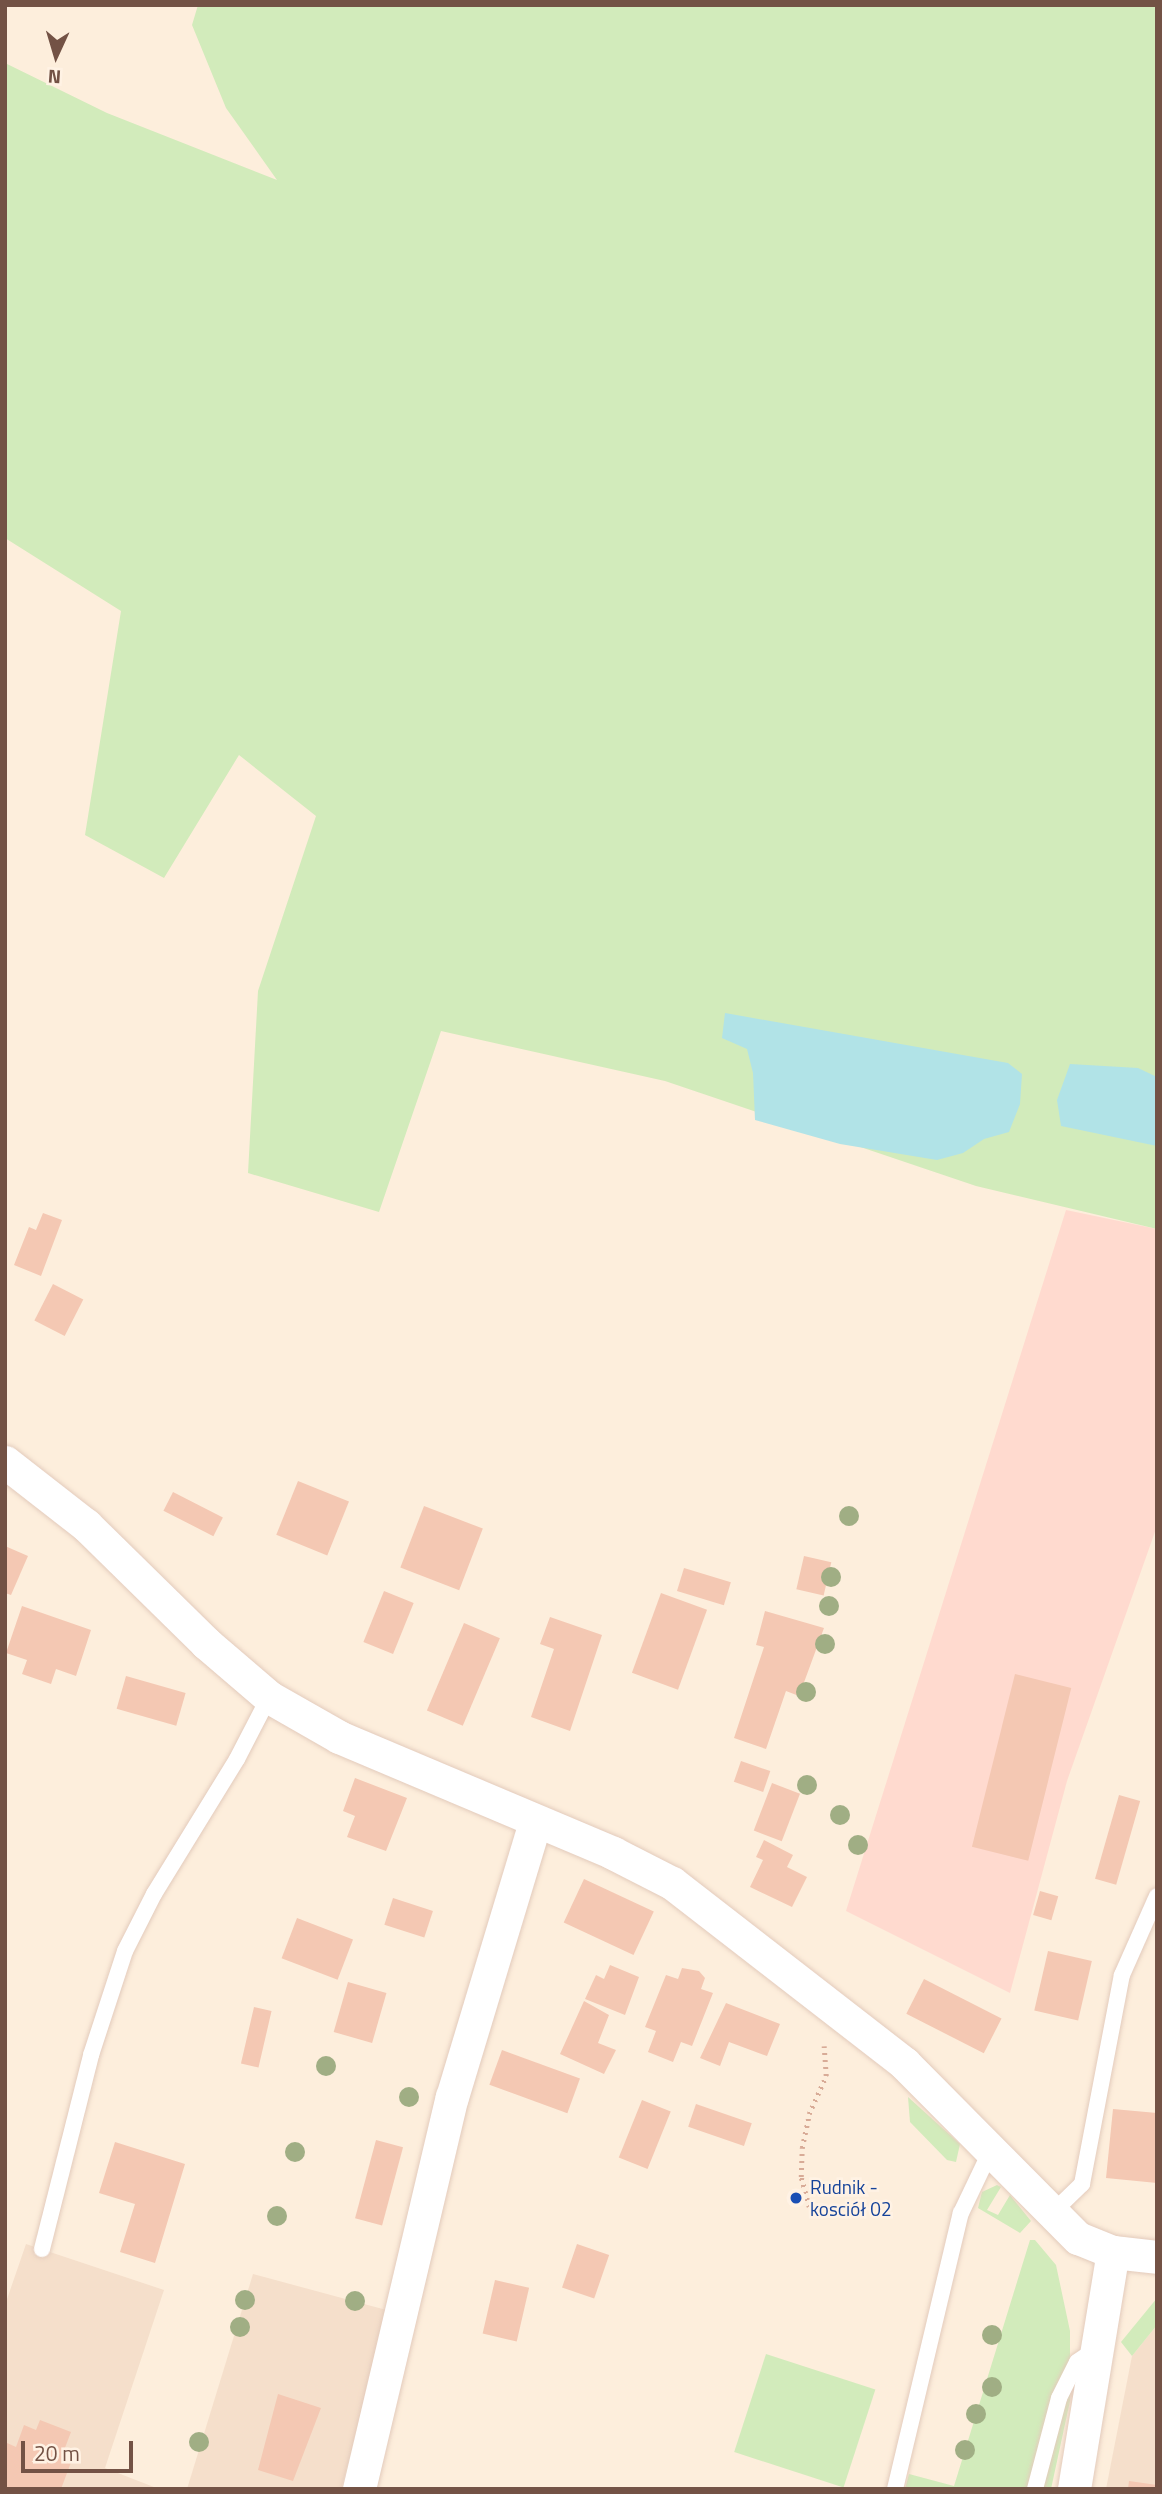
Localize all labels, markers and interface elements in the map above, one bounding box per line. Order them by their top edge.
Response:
north arrow [21,21,91,91]
text: N [47,63,62,92]
place label: Rudnik - kosciół 02 [810,2176,892,2220]
marker: Rudnik - kosciół 02 [788,2190,804,2206]
scale bar [24,2428,136,2472]
text: 20 m [34,2437,80,2469]

